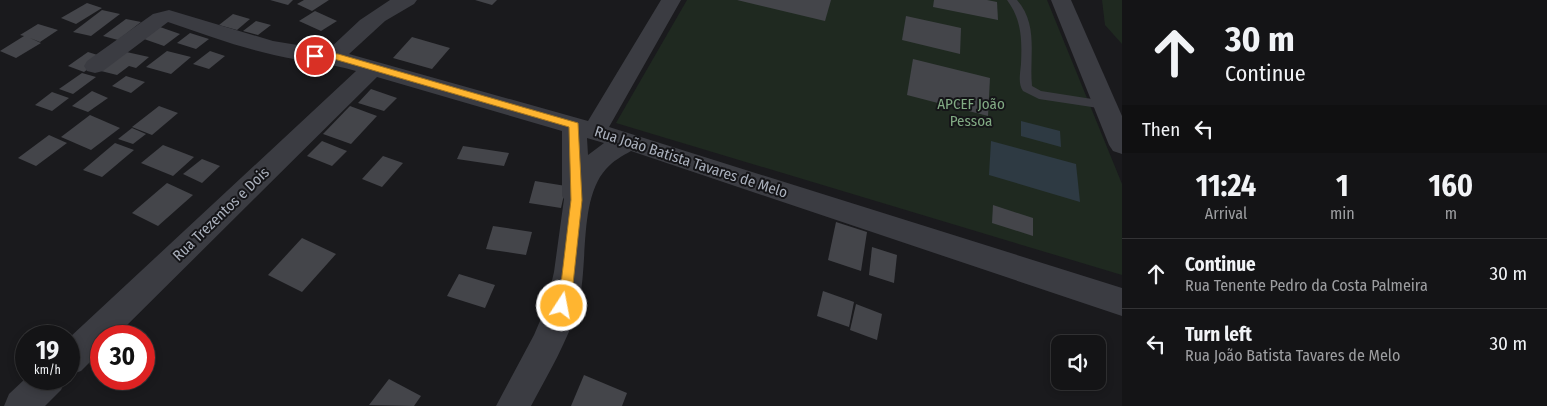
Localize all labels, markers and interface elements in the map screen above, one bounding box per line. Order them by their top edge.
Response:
text: 30 m [1225,18,1295,60]
icon: ahead [1142,20,1207,85]
pin [294,35,336,77]
icon: arrive [301,42,329,70]
text: Continue [1225,60,1306,87]
park label: APCEF João Pessoa [937,95,1005,130]
icon: left [1190,115,1218,143]
text: Then [1142,118,1180,141]
street label: Rua João Batista Tavares de Melo [592,122,790,202]
street label: Rua Trezentos e Dois [169,163,273,265]
text: 11:24 [1196,168,1256,204]
text: 1 [1336,168,1349,204]
text: 160 [1428,168,1473,204]
text: Arrival [1205,204,1247,223]
text: min [1330,204,1355,223]
text: m [1445,204,1457,223]
text: Continue [1185,253,1256,276]
icon: ahead [1142,260,1170,288]
text: 30 m [1489,262,1527,285]
text: Rua Tenente Pedro da Costa Palmeira [1185,276,1428,295]
position arrow [535,279,587,331]
text: Turn left [1185,323,1252,346]
speed limit sign: 30 [90,325,155,390]
icon: left [1142,330,1170,358]
text: 30 m [1489,332,1527,355]
map controls [1051,335,1106,390]
button: sound [1051,335,1106,390]
text: 19 [36,336,59,366]
text: Rua João Batista Tavares de Melo [1185,346,1400,365]
text: km/h [34,363,61,377]

